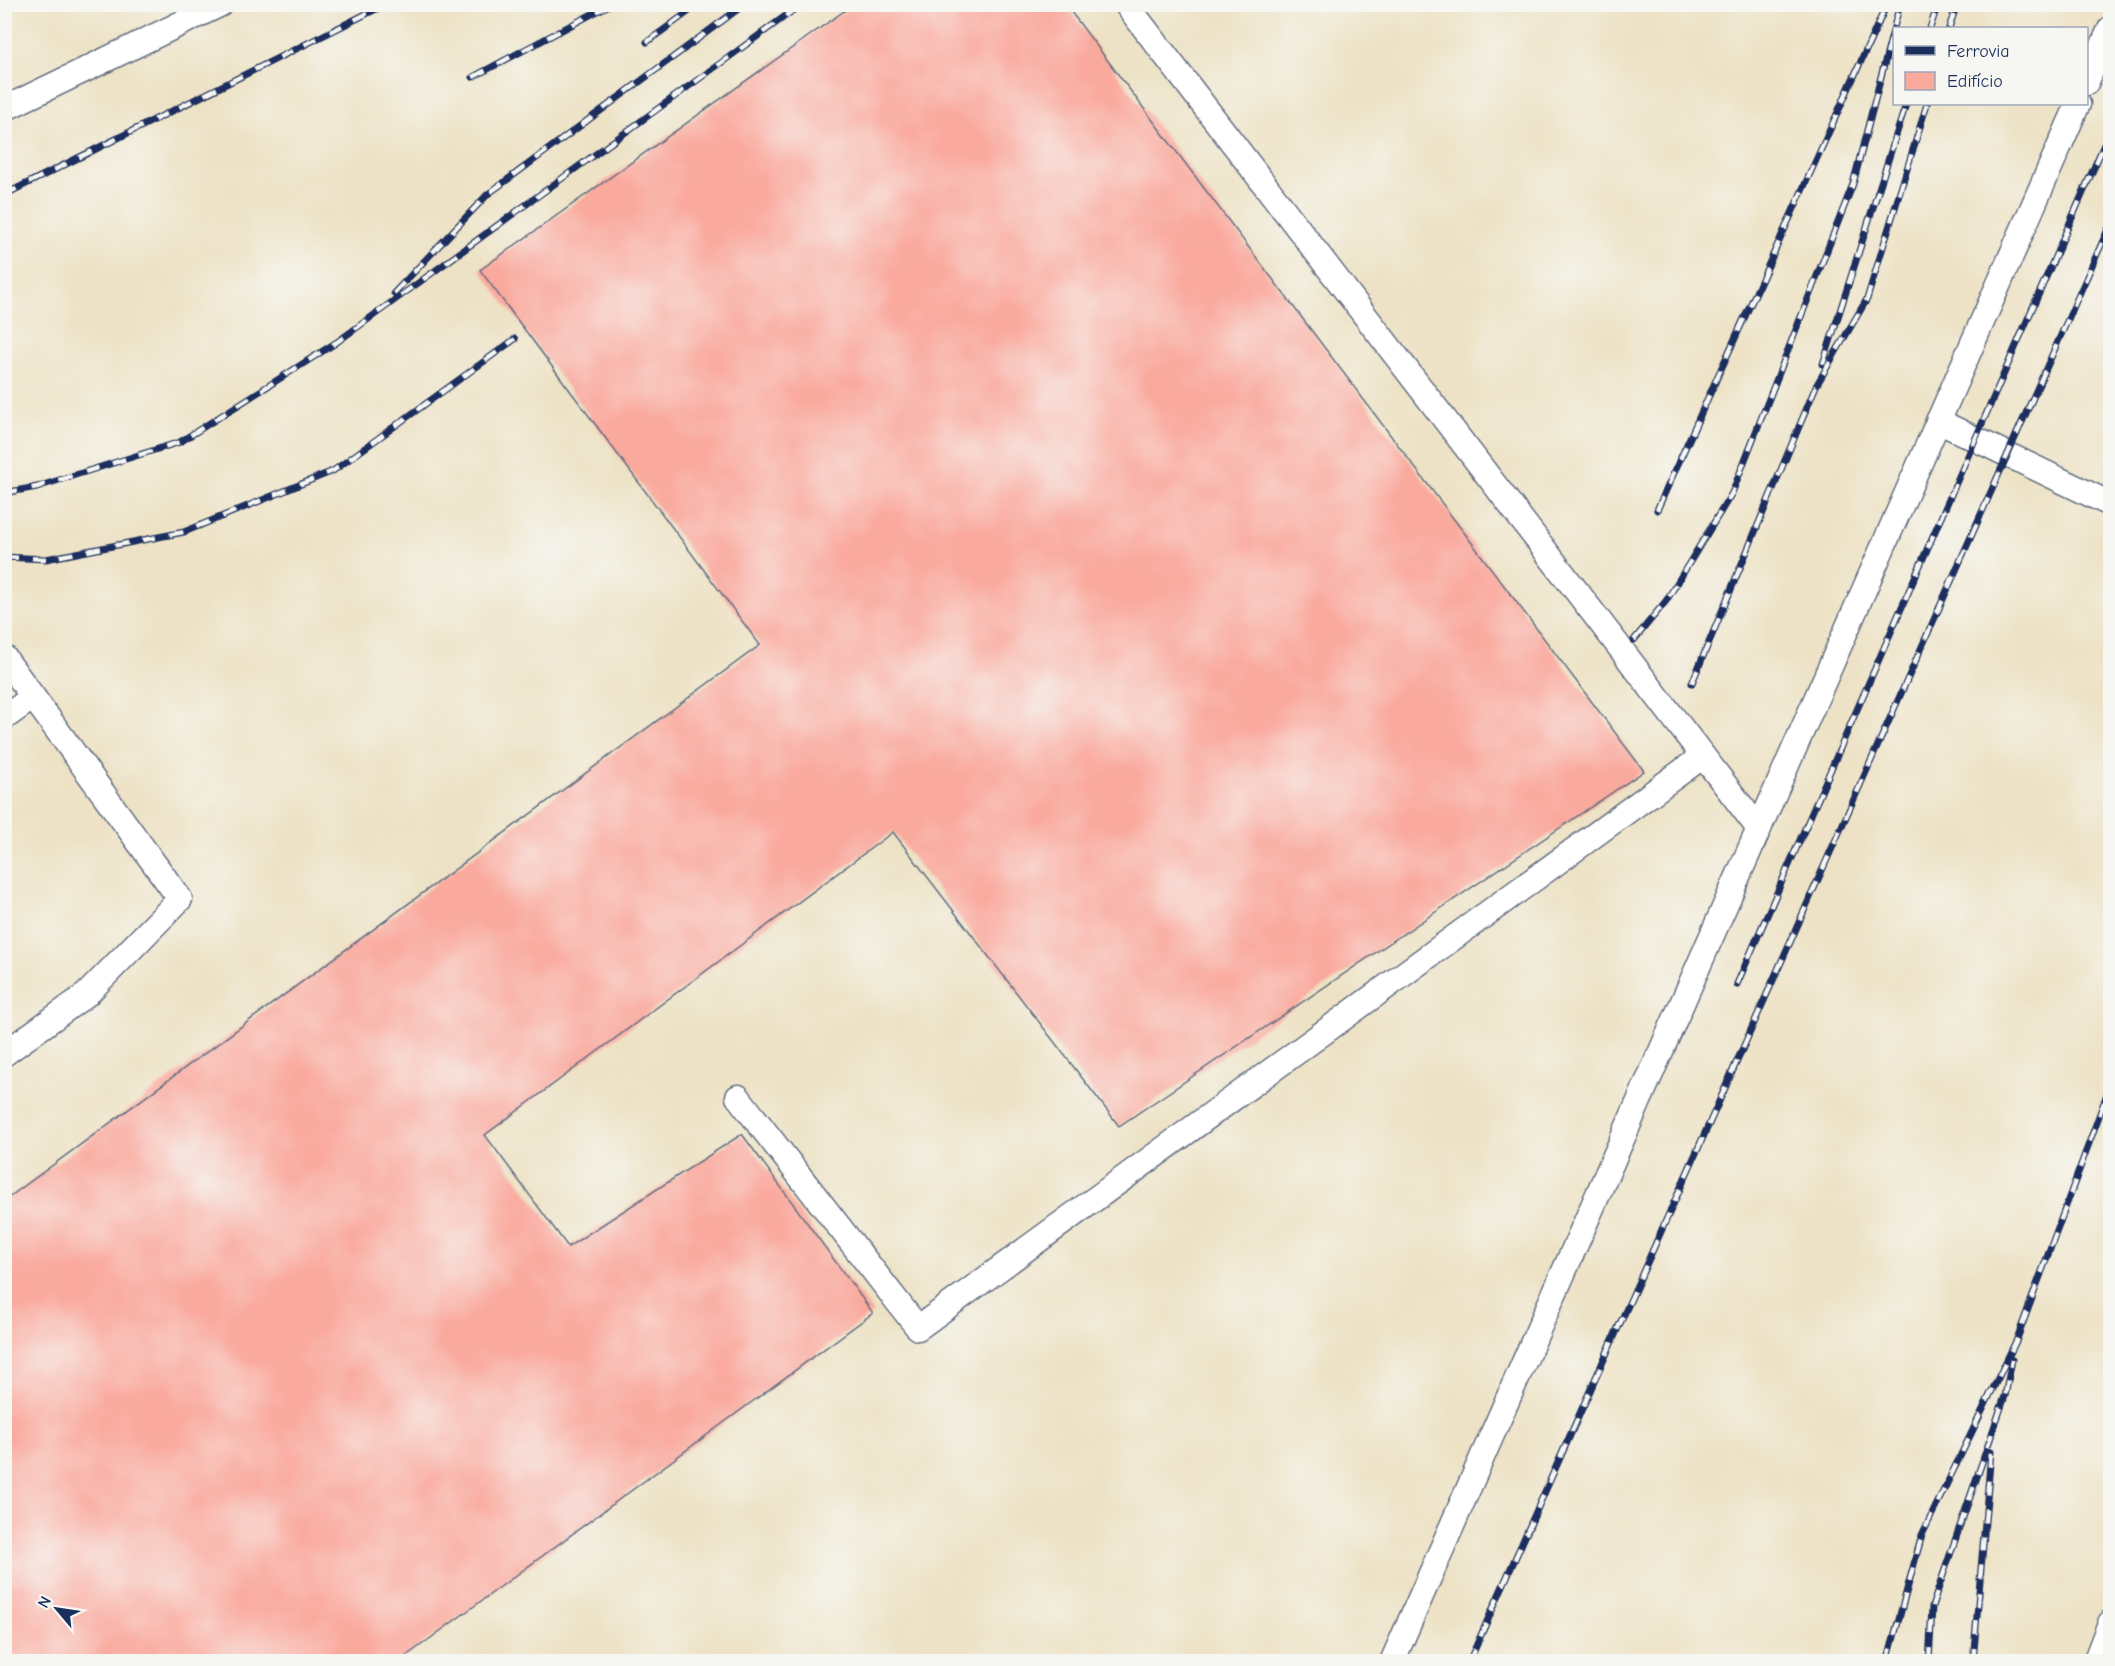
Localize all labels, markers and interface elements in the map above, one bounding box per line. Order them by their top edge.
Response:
legend [1893,27,2088,105]
text: Ferrovia [1947,41,2010,62]
text: Edifício [1947,71,2003,92]
north arrow [27,1579,87,1639]
text: N [34,1593,55,1611]

